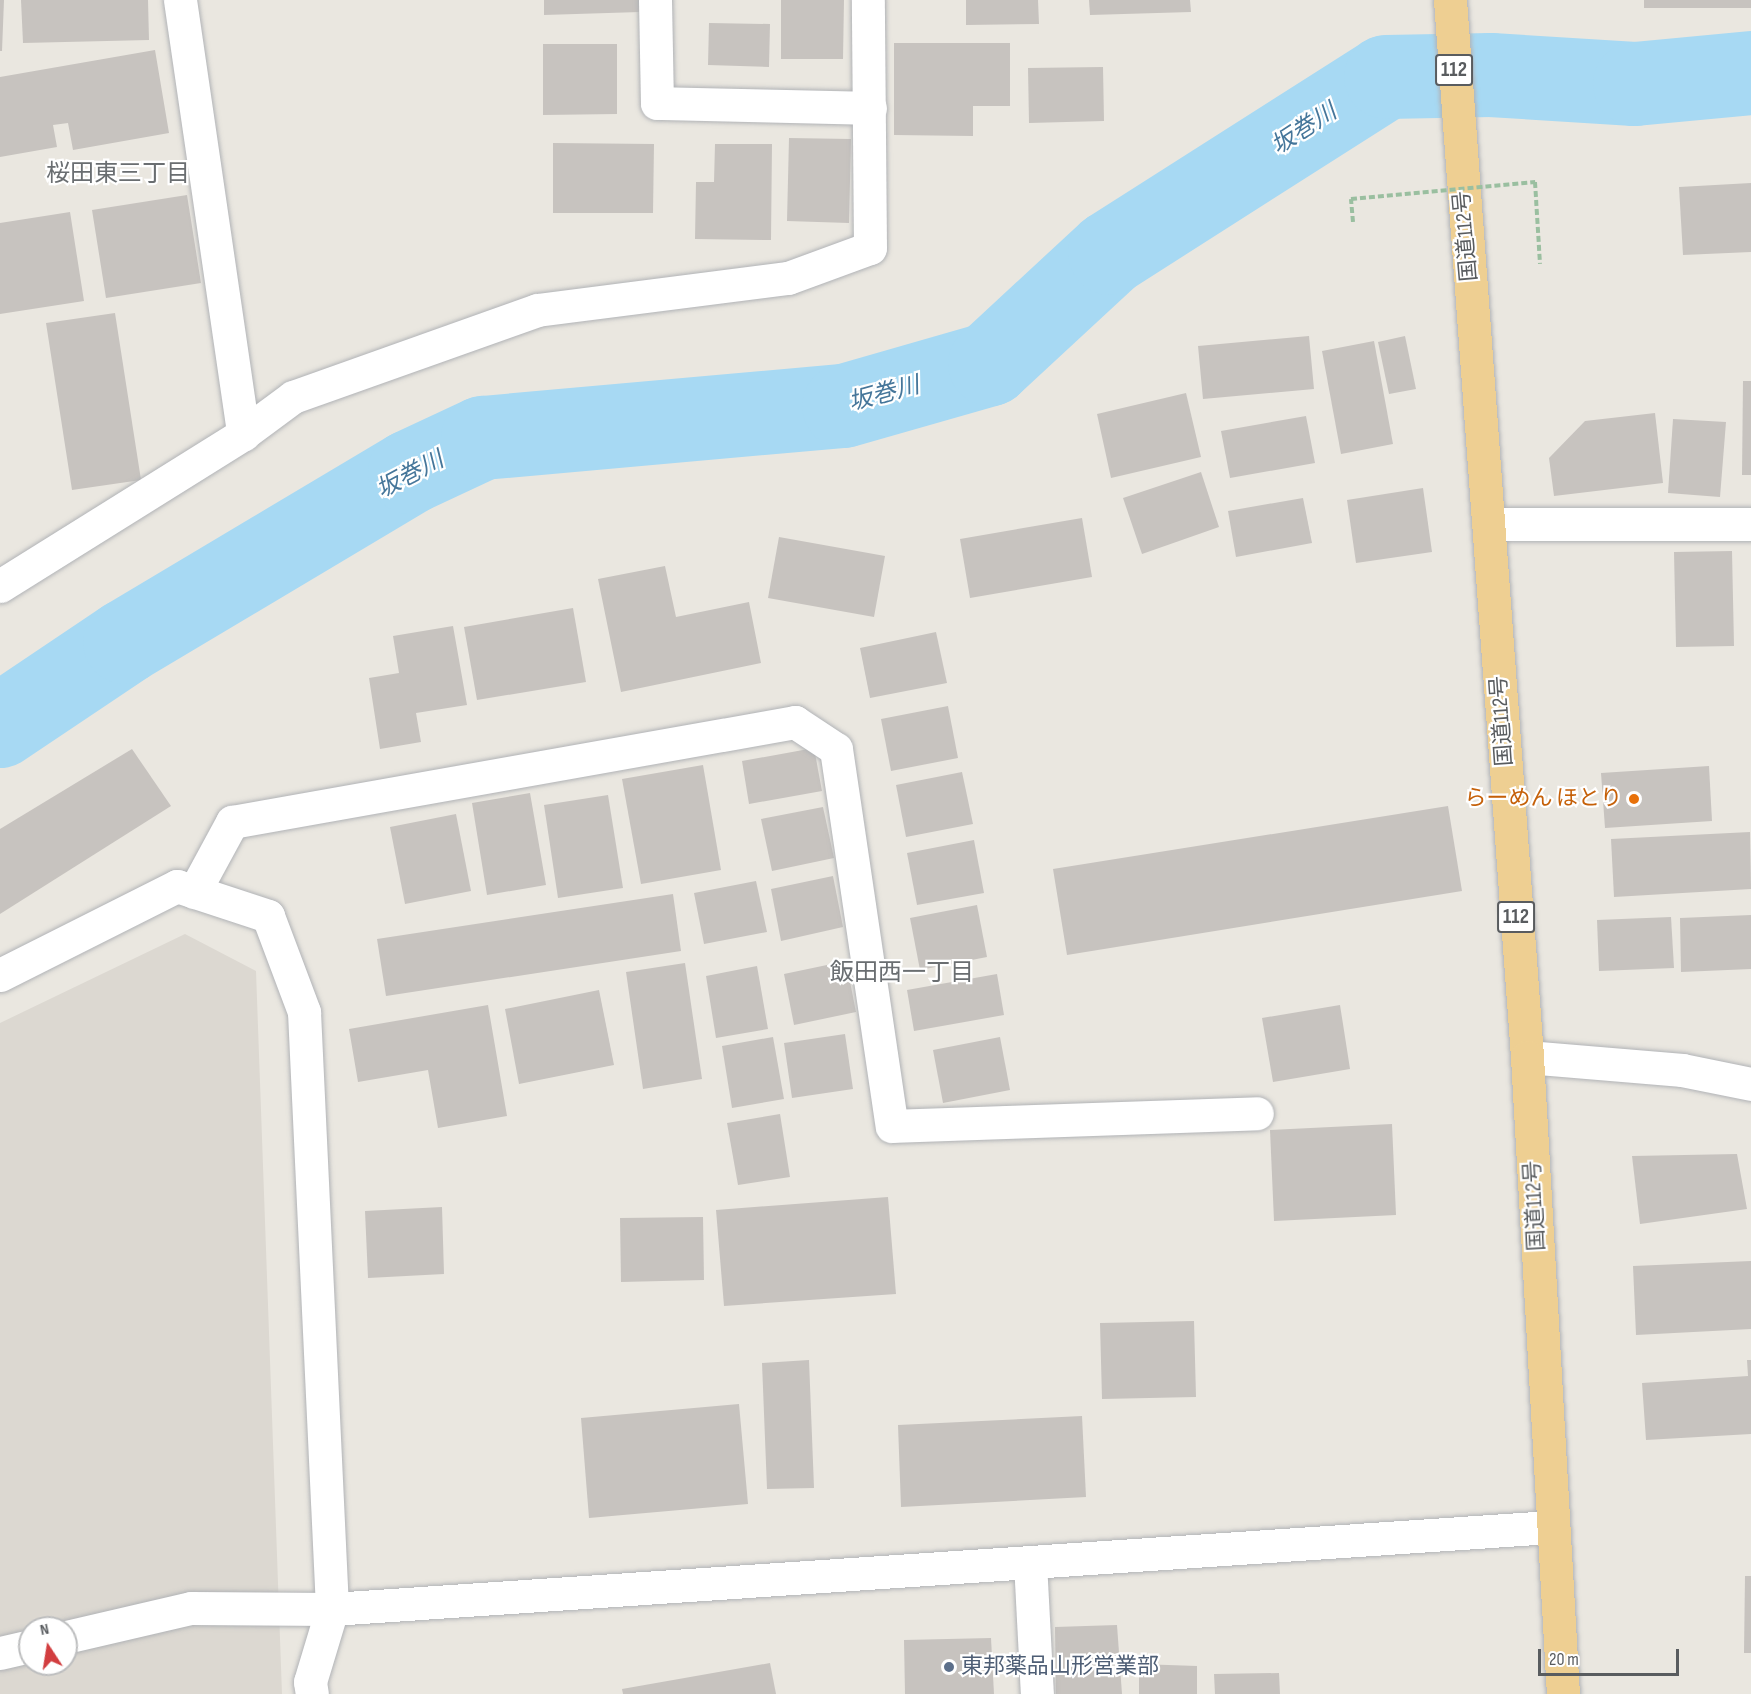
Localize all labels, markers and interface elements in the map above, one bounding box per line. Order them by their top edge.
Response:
road number: 112 [1434,52,1474,88]
water label: 坂巻川 [1266,97,1342,161]
district label: 桜田東三丁目 [46,160,190,188]
street label: 国道112号 [1449,190,1483,282]
water label: 坂巻川 [845,371,923,417]
water label: 坂巻川 [371,445,449,505]
street label: 国道112号 [1486,675,1518,767]
place label: らーめん ほとり [1465,786,1622,812]
marker: らーめん ほとり [1627,792,1641,806]
road number: 112 [1496,899,1536,935]
district label: 飯田西一丁目 [830,959,974,987]
street label: 国道112号 [1519,1160,1551,1252]
north arrow [18,1616,78,1676]
text: N [38,1620,51,1640]
scale bar [1541,1637,1682,1675]
text: 20 m [1549,1649,1579,1670]
place label: 東邦薬品山形営業部 [961,1654,1159,1680]
marker: 東邦薬品山形営業部 [942,1660,956,1674]

